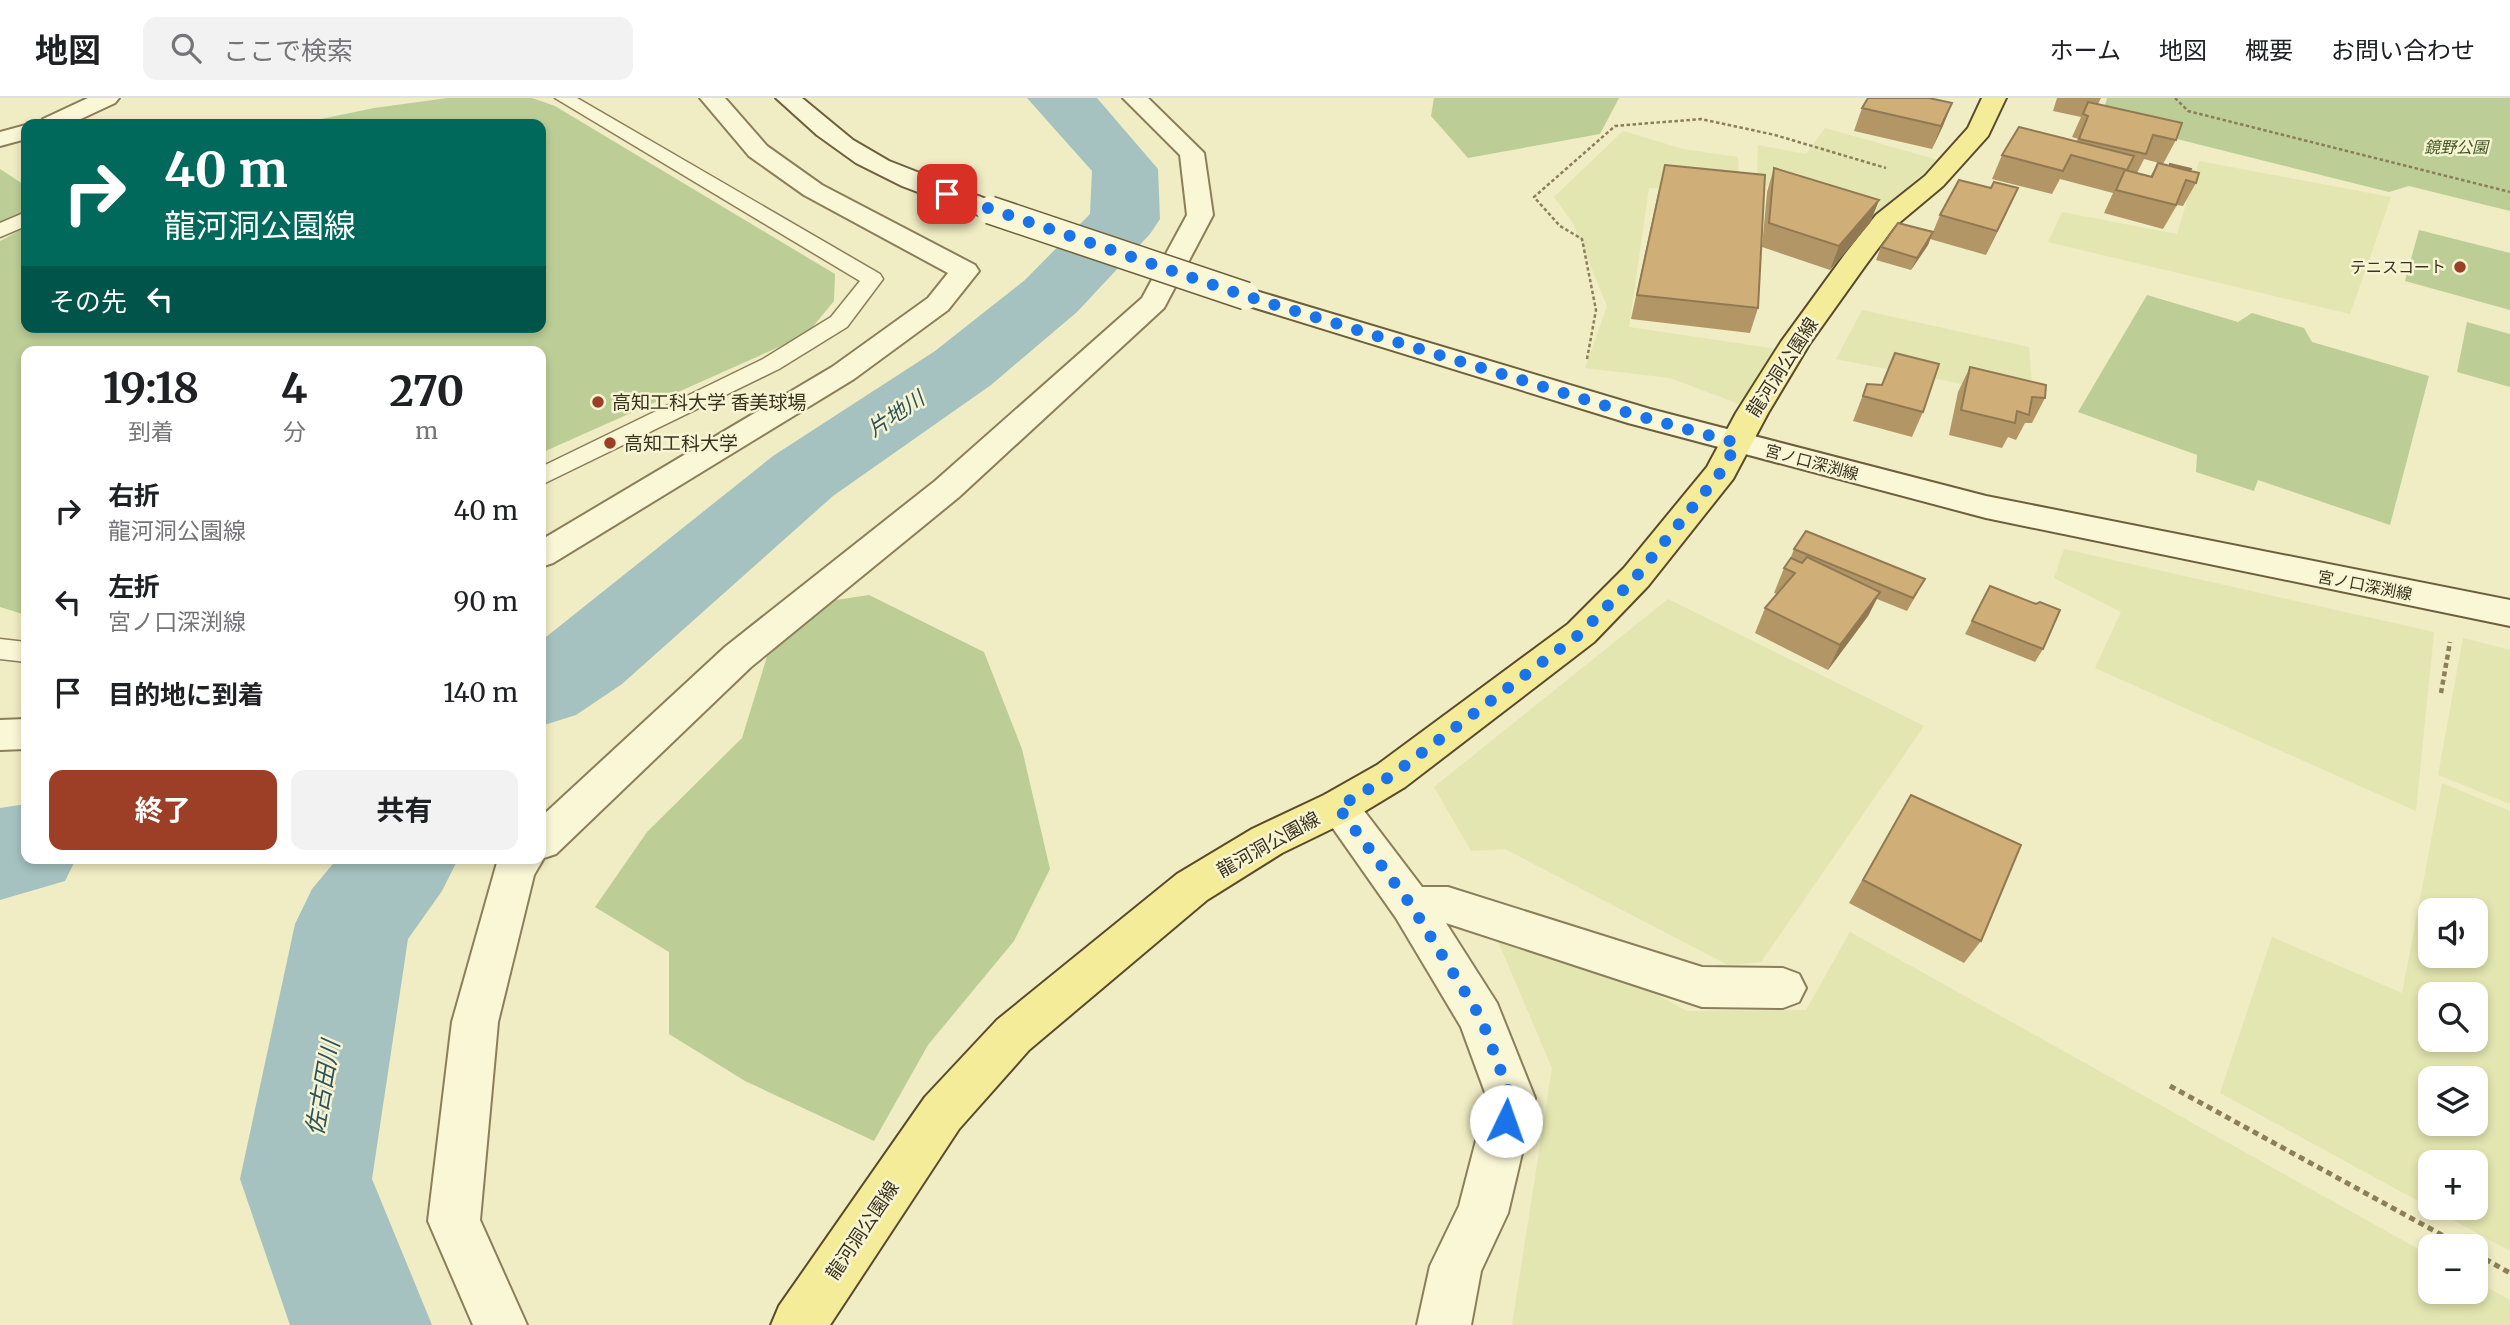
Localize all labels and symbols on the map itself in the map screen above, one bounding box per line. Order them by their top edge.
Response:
park label: 鏡野公園 [2424,137,2490,157]
pin [917,164,977,224]
place label: テニスコート [2350,257,2446,277]
marker: テニスコート [2452,259,2468,275]
street label: 龍河洞公園線 [1741,313,1823,421]
water label: 片地川 [862,384,931,442]
place label: 高知工科大学 香美球場 [612,390,807,414]
marker: 高知工科大学 香美球場 [590,394,606,410]
place label: 高知工科大学 [624,431,738,455]
marker: 高知工科大学 [602,435,618,451]
street label: 宮ノ口深渕線 [1763,440,1861,484]
street label: 宮ノ口深渕線 [2316,566,2414,604]
street label: 龍河洞公園線 [1212,806,1324,882]
water label: 佐古田川 [299,1035,347,1138]
position arrow [1469,1084,1543,1158]
street label: 龍河洞公園線 [820,1176,904,1284]

